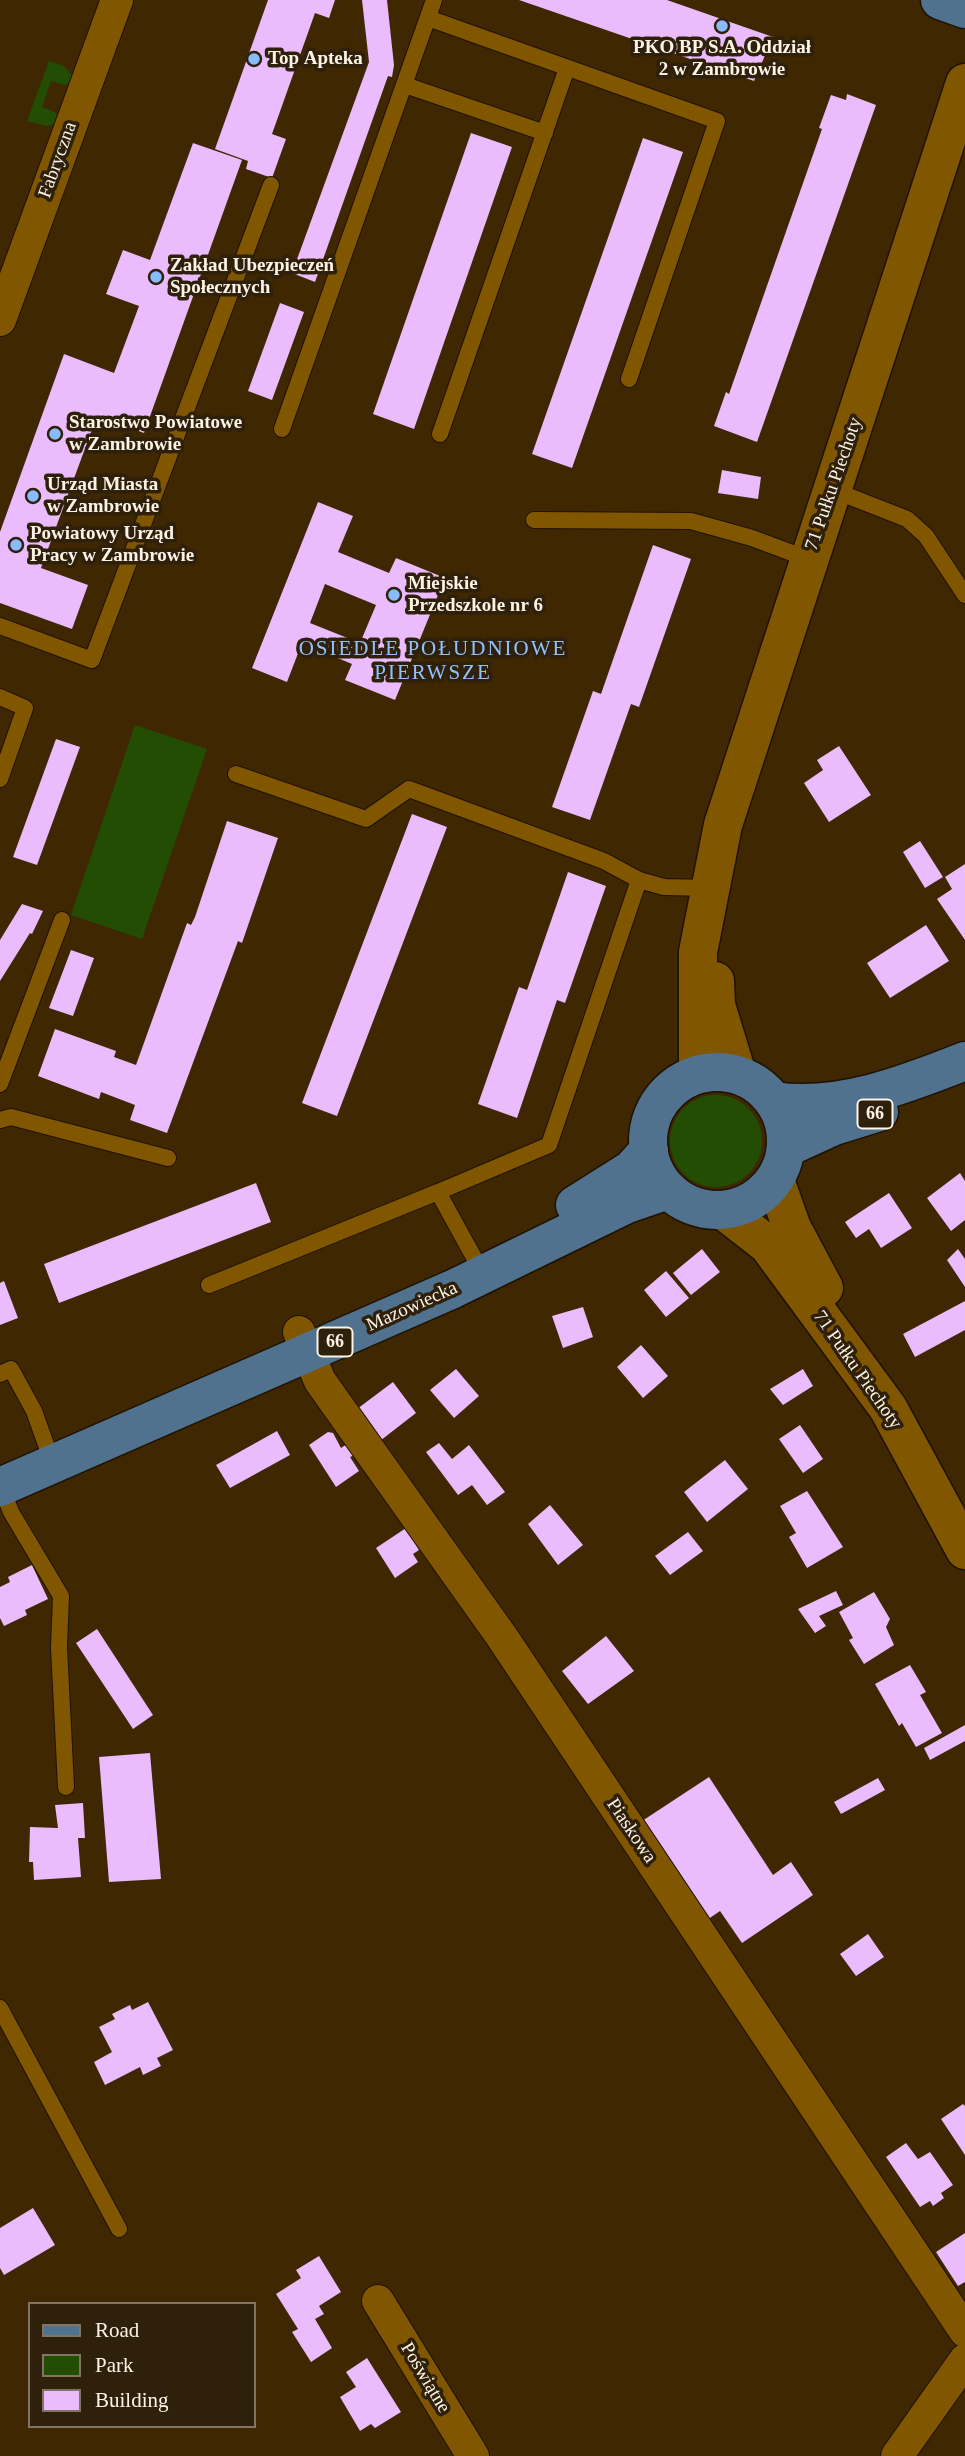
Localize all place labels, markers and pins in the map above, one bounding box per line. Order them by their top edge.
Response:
marker: PKO BP S.A. Oddział 2 w Zambrowie [714,18,730,34]
place label: PKO BP S.A. Oddział 2 w Zambrowie [633,37,811,81]
place label: Top Apteka [268,48,363,70]
marker: Top Apteka [246,51,262,67]
place label: Zakład Ubezpieczeń Społecznych [170,255,334,299]
marker: Zakład Ubezpieczeń Społecznych [148,269,164,285]
place label: Starostwo Powiatowe w Zambrowie [69,412,242,456]
marker: Starostwo Powiatowe w Zambrowie [47,426,63,442]
place label: Urząd Miasta w Zambrowie [47,474,159,518]
marker: Urząd Miasta w Zambrowie [25,488,41,504]
place label: Powiatowy Urząd Pracy w Zambrowie [30,523,194,567]
marker: Powiatowy Urząd Pracy w Zambrowie [8,537,24,553]
place label: Miejskie Przedszkole nr 6 [408,573,543,617]
marker: Miejskie Przedszkole nr 6 [386,587,402,603]

